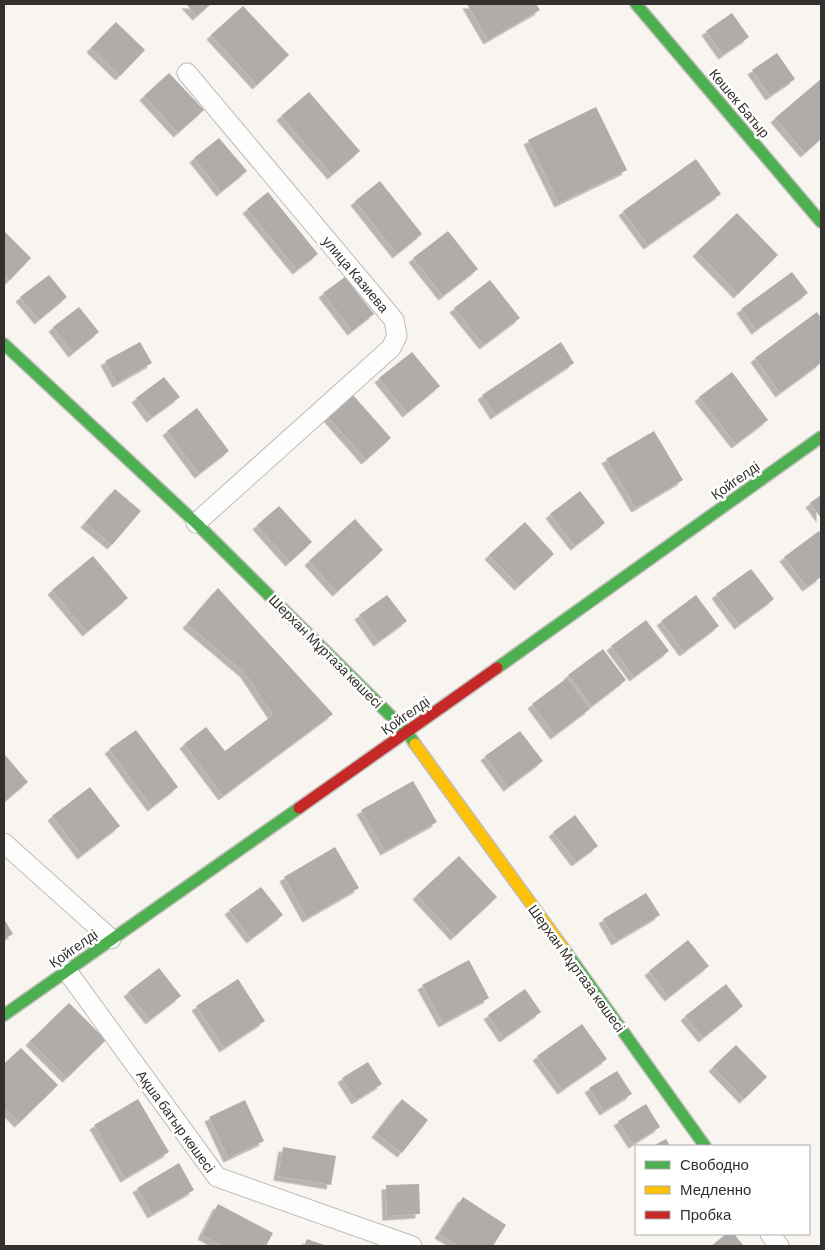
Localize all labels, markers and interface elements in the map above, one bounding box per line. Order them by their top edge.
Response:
street label: Көшек Батыр [706,65,774,141]
street label: улица Казиева [319,232,393,316]
street label: Қойгелді [707,457,763,503]
street label: Шерхан Мұртаза көшесі [266,591,386,711]
street label: Қойгелді [377,692,433,738]
street label: Шерхан Мұртаза көшесі [525,901,629,1035]
street label: Қойгелді [45,925,101,971]
street label: Ақша батыр көшесі [133,1066,219,1176]
legend [635,1145,810,1235]
text: Свободно [680,1155,749,1173]
text: Медленно [680,1180,751,1198]
text: Пробка [680,1205,732,1223]

